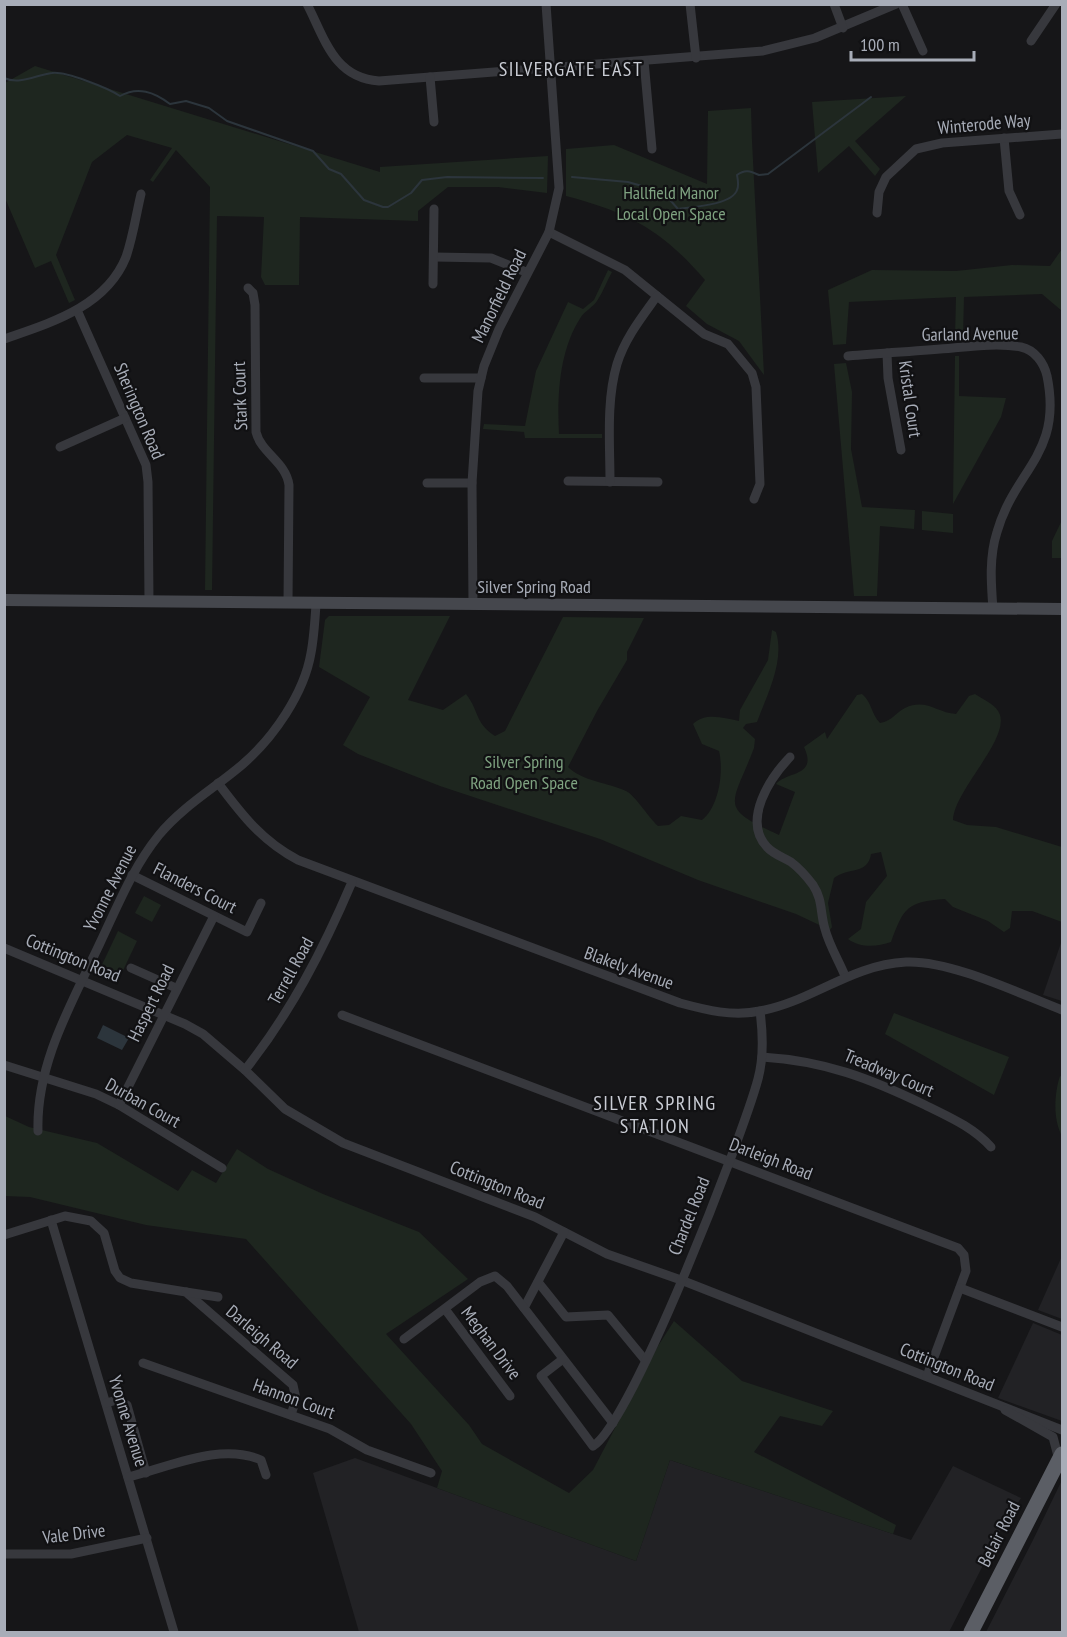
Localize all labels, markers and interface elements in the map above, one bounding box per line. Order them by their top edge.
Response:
scale bar [851,24,974,62]
text: 100 m [860,33,900,56]
district label: SILVERGATE EAST [499,56,643,82]
street label: Winterode Way [937,108,1032,139]
park label: Hallfield Manor Local Open Space [616,181,726,225]
street label: Manorfield Road [466,245,531,346]
street label: Garland Avenue [921,321,1019,346]
street label: Sherington Road [109,359,170,463]
street label: Kristal Court [894,359,927,439]
street label: Stark Court [227,361,252,431]
street label: Silver Spring Road [477,575,591,598]
park label: Silver Spring Road Open Space [470,750,578,794]
street label: Yvonne Avenue [78,841,141,935]
street label: Flanders Court [150,857,241,918]
street label: Cottington Road [23,928,124,987]
street label: Terrell Road [263,933,319,1009]
street label: Blakely Avenue [581,941,677,994]
street label: Haspert Road [122,960,179,1045]
street label: Treadway Court [841,1043,938,1102]
street label: Durban Court [102,1072,185,1133]
district label: SILVER SPRING STATION [593,1090,717,1139]
street label: Darleigh Road [726,1132,816,1185]
street label: Cottington Road [447,1155,548,1214]
street label: Chardel Road [662,1173,715,1258]
street label: Darleigh Road [221,1300,303,1373]
street label: Meghan Drive [456,1301,526,1384]
street label: Cottington Road [897,1337,998,1396]
street label: Yvonne Avenue [104,1372,153,1469]
street label: Hannon Court [250,1373,338,1424]
street label: Belair Road [972,1497,1025,1570]
street label: Vale Drive [40,1518,107,1549]

